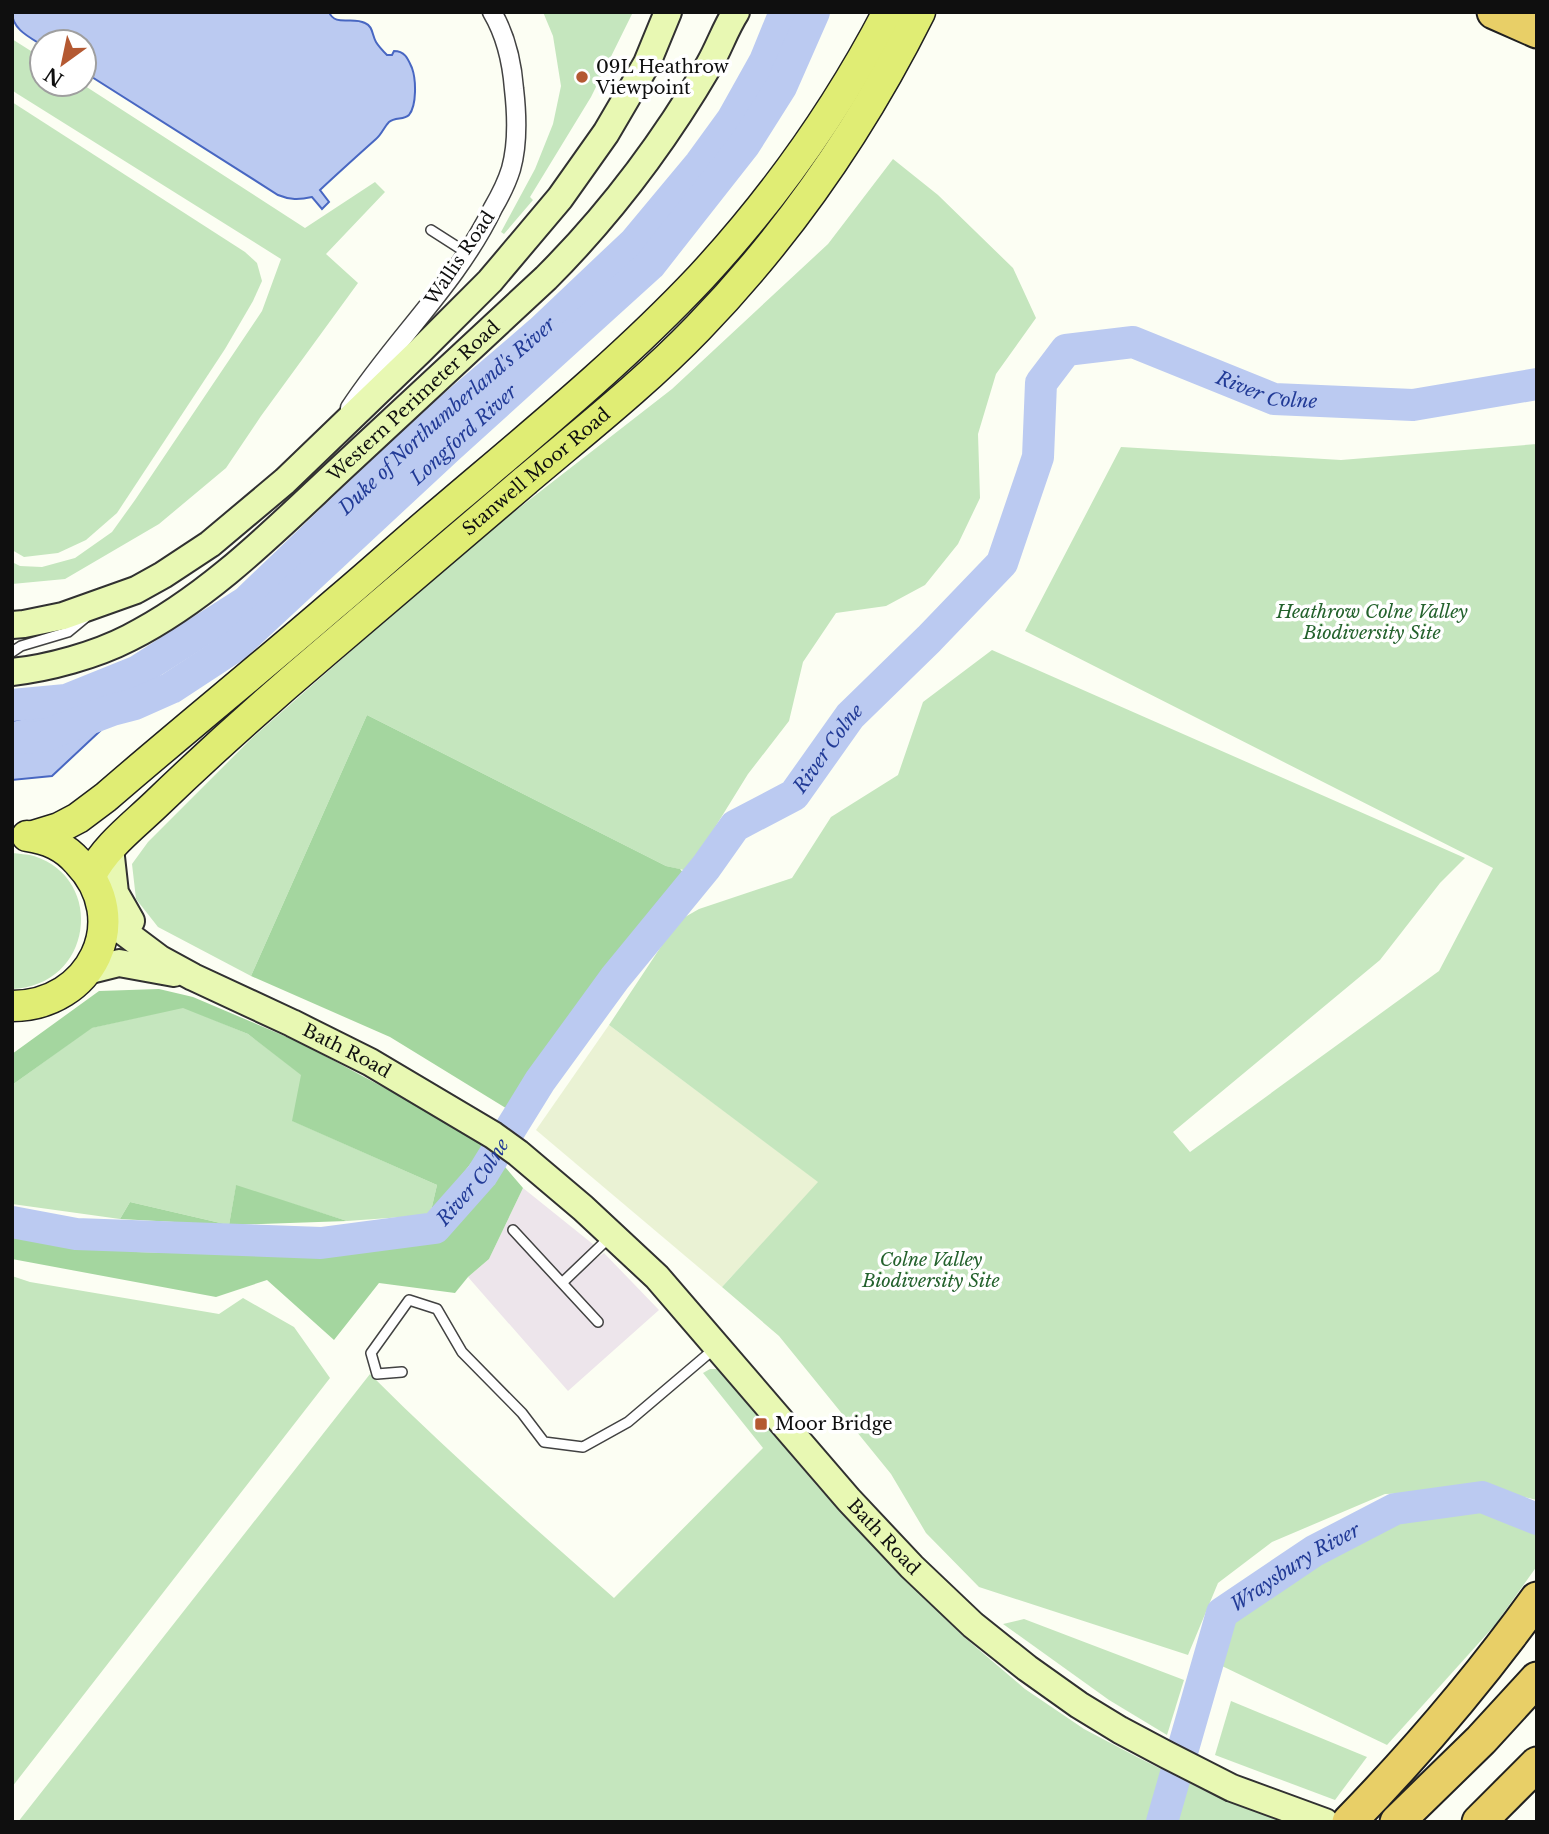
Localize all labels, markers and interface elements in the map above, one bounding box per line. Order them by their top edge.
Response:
north arrow [28,28,98,98]
place label: 09L Heathrow Viewpoint [595,56,730,99]
text: N [40,62,68,91]
marker: 09L Heathrow Viewpoint [574,69,590,85]
street label: Wallis Road [420,207,499,310]
water label: Duke of Northumberland's River [333,312,561,520]
street label: Western Perimeter Road [323,316,504,487]
water label: River Colne [1212,366,1318,413]
water label: Longford River [405,379,523,490]
street label: Stanwell Moor Road [458,403,615,540]
park label: Heathrow Colne Valley Biodiversity Site [1275,601,1468,644]
water label: River Colne [788,699,868,798]
street label: Bath Road [299,1019,395,1083]
water label: River Colne [431,1134,514,1231]
park label: Colne Valley Biodiversity Site [861,1249,1000,1292]
place label: Moor Bridge [775,1413,893,1435]
marker: Moor Bridge [753,1416,769,1432]
street label: Bath Road [843,1494,925,1580]
water label: Wraysbury River [1226,1518,1365,1616]

